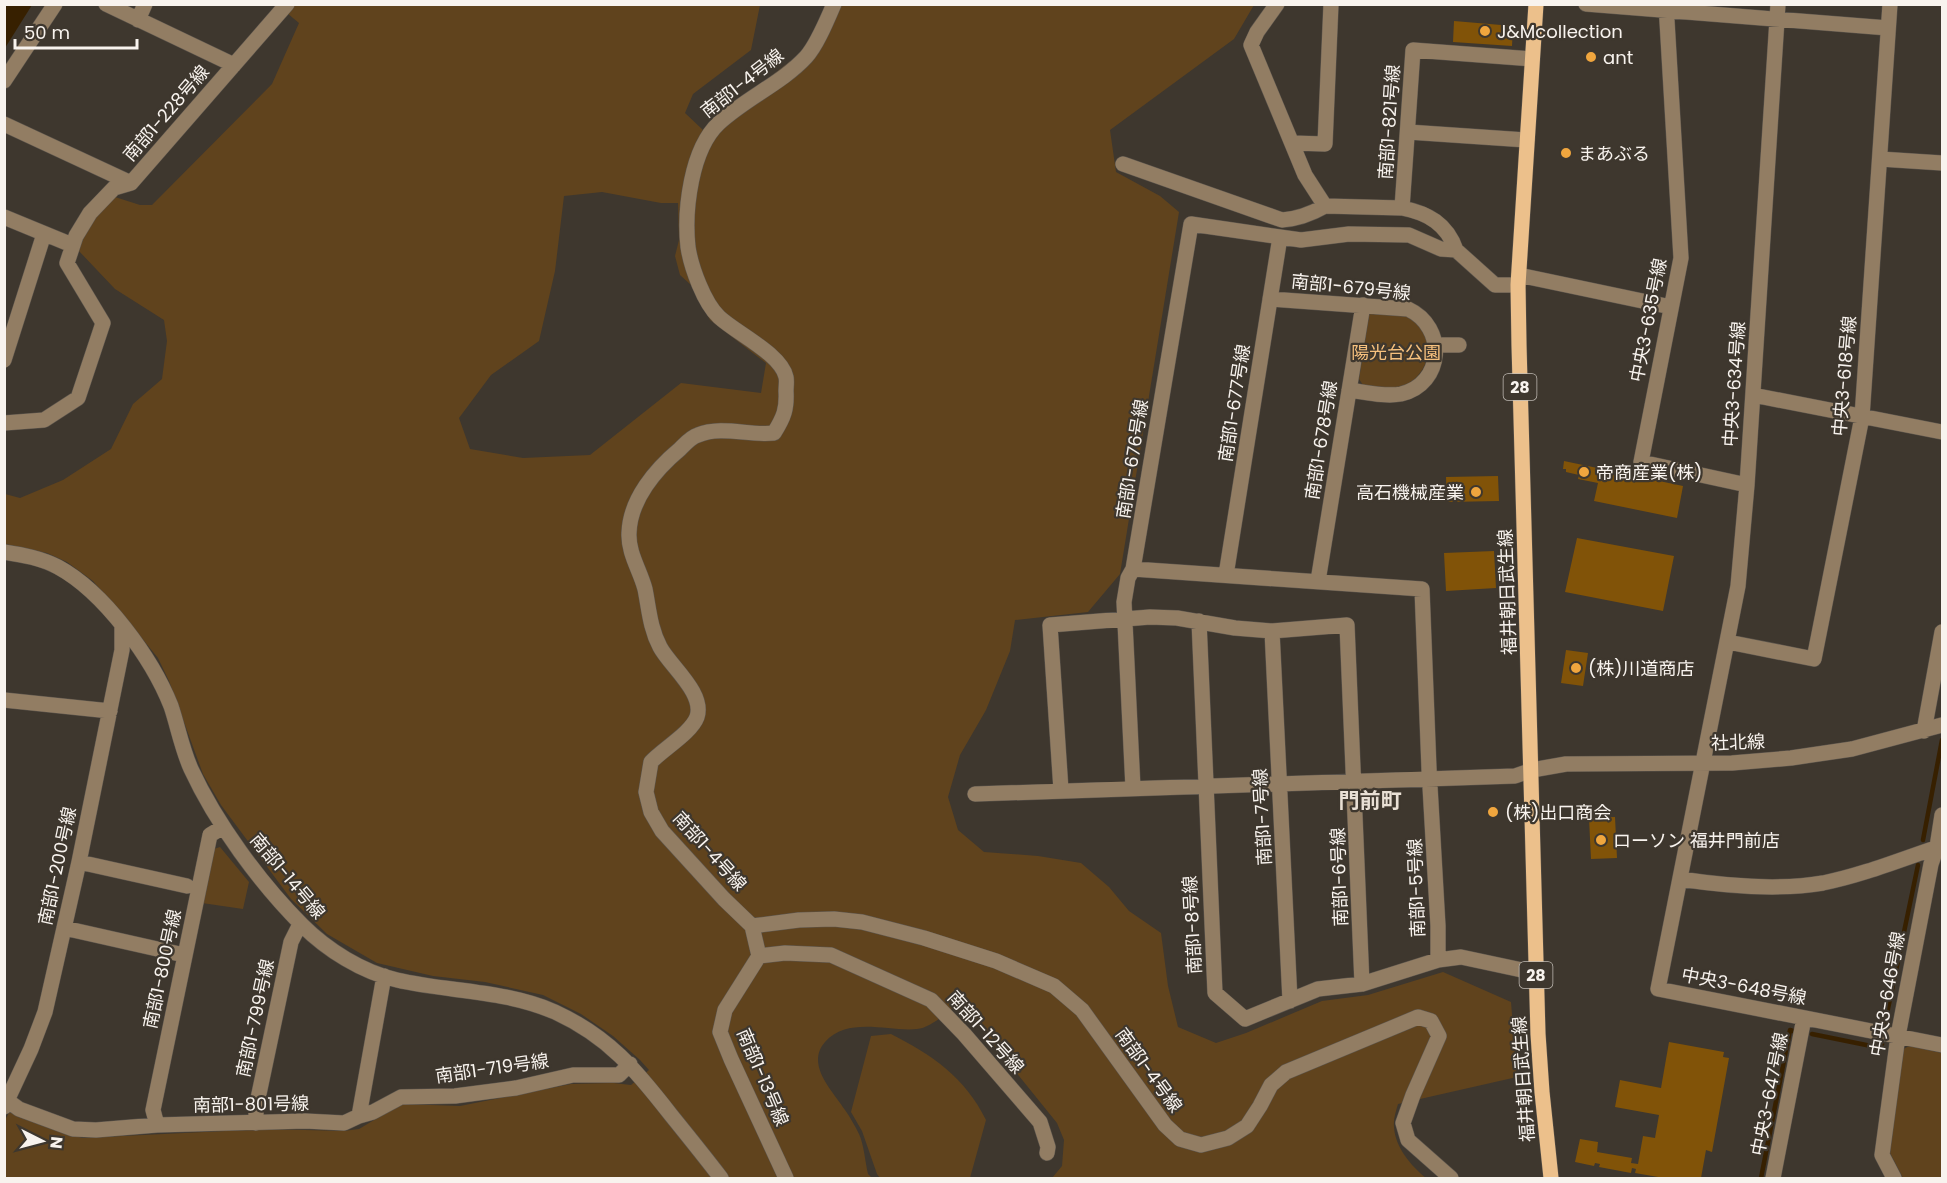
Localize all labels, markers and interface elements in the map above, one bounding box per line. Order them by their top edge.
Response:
scale bar [15,12,136,50]
place label: J&Mcollection [1497,19,1623,44]
text: 50 m [24,20,70,45]
marker: J&Mcollection [1478,24,1492,38]
street label: 南部1-4号線 [695,43,789,123]
place label: ant [1603,45,1633,70]
marker: ant [1584,50,1598,64]
street label: 南部1-228号線 [117,60,215,166]
street label: 南部1-821号線 [1373,64,1405,180]
place label: まあぶる [1578,141,1650,166]
marker: まあぶる [1559,146,1573,160]
street label: 中央3-635号線 [1624,256,1672,384]
street label: 南部1-679号線 [1290,268,1412,306]
street label: 中央3-618号線 [1826,315,1862,437]
street label: 中央3-634号線 [1717,320,1751,448]
park label: 陽光台公園 [1351,340,1441,365]
street label: 南部1-677号線 [1212,342,1256,464]
road number: 28 [1504,374,1537,400]
street label: 南部1-678号線 [1299,379,1343,501]
street label: 南部1-676号線 [1110,398,1154,520]
place label: 帝商産業(株) [1596,460,1702,485]
marker: 帝商産業(株) [1577,465,1591,479]
place label: 高石機械産業 [1356,480,1464,505]
marker: 高石機械産業 [1469,485,1483,499]
street label: 福井朝日武生線 [1492,529,1522,655]
place label: (株)川道商店 [1588,656,1694,681]
marker: (株)川道商店 [1569,661,1583,675]
street label: 社北線 [1711,729,1765,755]
street label: 南部1-7号線 [1247,768,1277,866]
district label: 門前町 [1339,786,1402,815]
place label: (株)出口商会 [1505,800,1611,825]
street label: 南部1-200号線 [32,804,82,928]
marker: (株)出口商会 [1486,805,1500,819]
street label: 南部1-4号線 [668,806,752,896]
street label: 南部1-6号線 [1325,827,1353,927]
street label: 南部1-14号線 [245,828,331,924]
place label: ローソン 福井門前店 [1613,828,1780,853]
marker: ローソン 福井門前店 [1594,833,1608,847]
street label: 南部1-5号線 [1402,838,1430,938]
street label: 南部1-8号線 [1177,875,1207,975]
street label: 南部1-800号線 [137,907,187,1031]
street label: 中央3-646号線 [1864,929,1910,1059]
street label: 南部1-799号線 [230,957,280,1079]
road number: 28 [1520,962,1552,988]
street label: 中央3-648号線 [1679,962,1809,1010]
street label: 南部1-12号線 [942,985,1030,1079]
street label: 福井朝日武生線 [1506,1015,1540,1143]
street label: 南部1-4号線 [1110,1023,1188,1117]
street label: 南部1-13号線 [731,1024,795,1130]
street label: 中央3-647号線 [1745,1030,1793,1158]
street label: 南部1-719号線 [434,1048,550,1088]
street label: 南部1-801号線 [193,1090,309,1118]
north arrow [12,1111,72,1171]
text: N [44,1135,68,1150]

